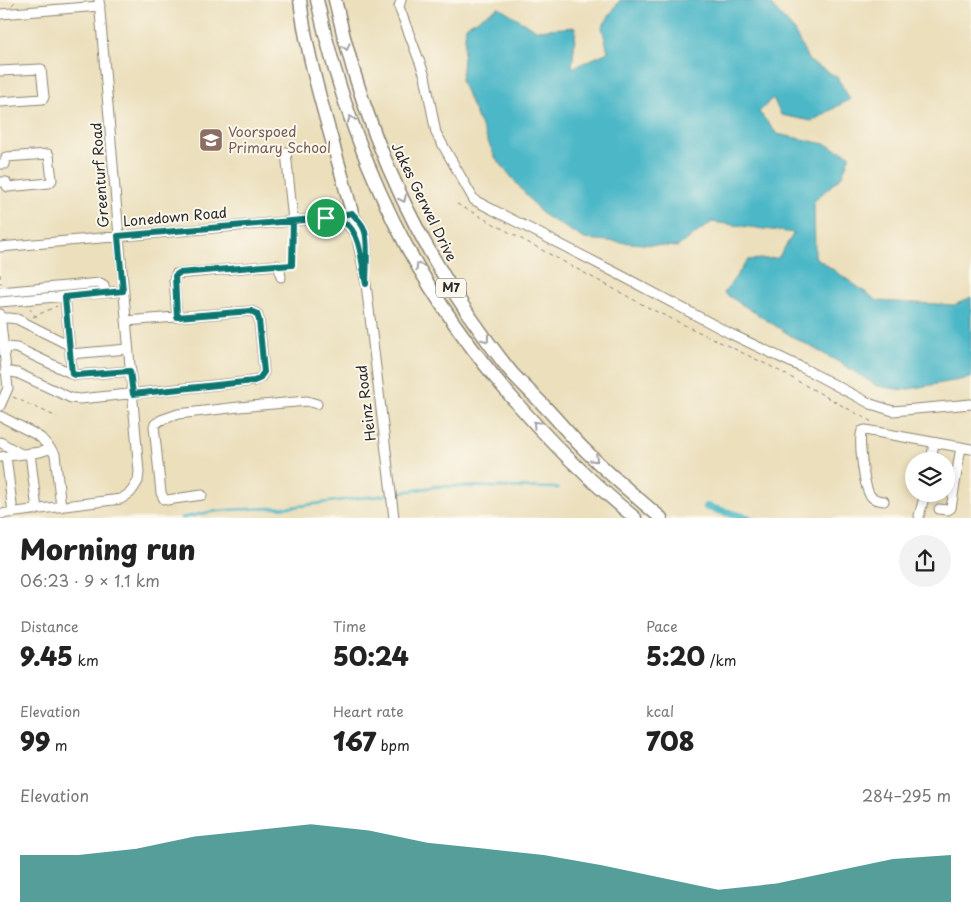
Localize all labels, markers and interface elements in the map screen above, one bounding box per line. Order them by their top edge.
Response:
one-way arrow [340,43,351,52]
one-way arrow [347,115,357,123]
place label: Voorspoed Primary School [228,121,331,158]
street label: Greenturf Road [85,122,114,228]
school or university icon: Voorspoed Primary School [198,127,224,153]
street label: Jakes Gerwel Drive [387,139,462,265]
one-way arrow [397,194,407,203]
pin [305,197,347,239]
street label: Lonedown Road [122,201,228,232]
icon: arrive [312,204,340,232]
one-way arrow [415,263,425,272]
road number: M7 [436,278,466,298]
one-way arrow [480,333,489,343]
street label: Heinz Road [350,364,381,442]
one-way arrow [533,421,542,430]
map controls [905,452,955,502]
button: layers [905,452,955,502]
one-way arrow [589,453,598,462]
text: Morning run [20,527,196,570]
button: share [899,535,951,587]
text: 06:23 · 9 × 1.1 km [20,568,160,592]
text: Distance [20,616,79,637]
text: Time [333,616,366,637]
text: Pace [646,616,678,637]
text: 9.45 [20,637,73,675]
text: 50:24 [333,637,409,675]
text: 5:20 [646,637,705,675]
text: km [73,650,99,671]
text: /km [705,650,737,671]
text: Elevation [20,701,80,722]
text: Heart rate [333,701,404,722]
text: kcal [646,701,674,722]
text: 99 [20,722,50,760]
text: 167 [333,722,376,760]
text: 708 [646,722,694,760]
text: m [50,735,68,756]
text: bpm [376,735,410,756]
text: Elevation [20,783,89,807]
text: 284–295 m [862,783,951,807]

